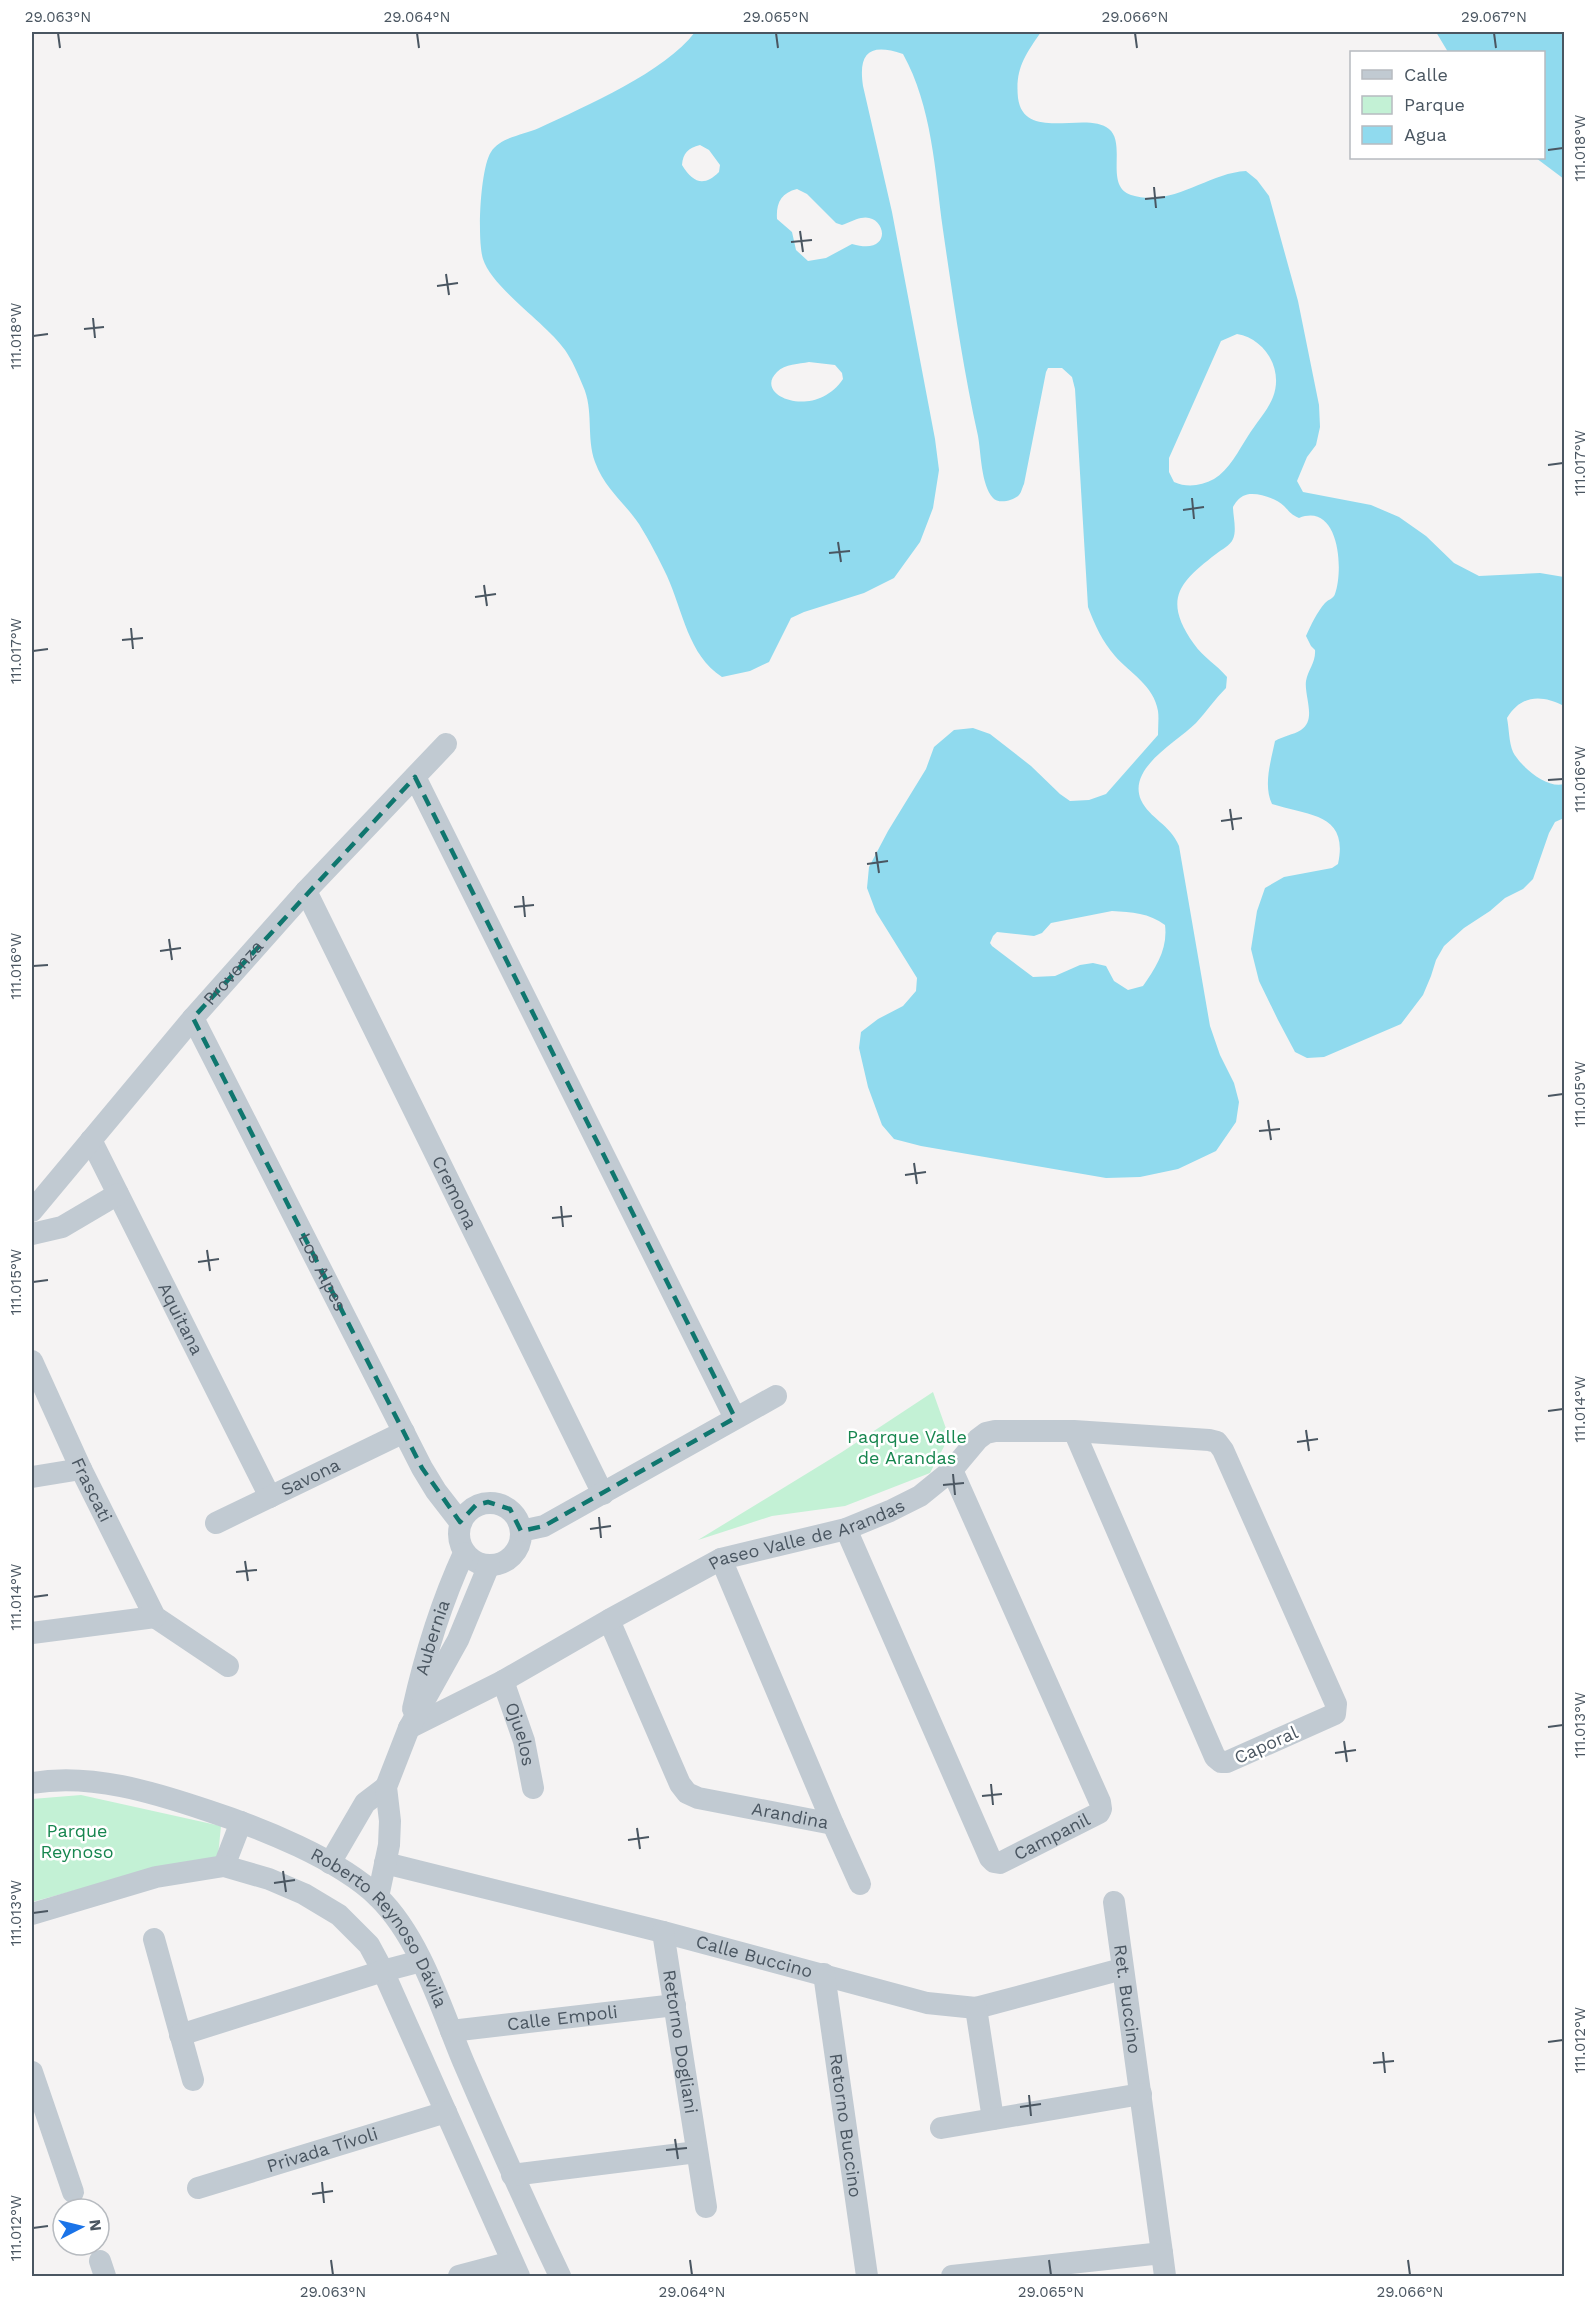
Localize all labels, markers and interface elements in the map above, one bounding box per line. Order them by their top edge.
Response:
text: 29.063°N [25,8,91,26]
text: 29.064°N [384,8,450,26]
text: 29.065°N [743,8,809,26]
text: 29.066°N [1102,8,1168,26]
text: 29.067°N [1461,8,1527,26]
legend [1350,51,1545,159]
text: Calle [1404,64,1448,85]
text: Parque [1404,94,1465,115]
text: 111.018°W [1571,115,1589,181]
text: Agua [1404,124,1447,145]
text: 111.018°W [7,303,25,369]
text: 111.017°W [1571,430,1589,496]
text: 111.017°W [7,618,25,684]
text: 111.016°W [1571,746,1589,812]
text: 111.016°W [7,933,25,999]
street label: Provenza [199,936,267,1009]
text: 111.015°W [1571,1061,1589,1127]
street label: Cremona [428,1152,482,1232]
street label: Los Alpes [294,1229,351,1314]
text: 111.015°W [7,1249,25,1315]
street label: Aquitana [154,1279,208,1358]
text: 111.014°W [1571,1376,1589,1442]
park label: Paqrque Valle de Arandas [847,1426,967,1468]
street label: Frascati [67,1454,117,1525]
street label: Savona [277,1454,343,1500]
street label: Paseo Valle de Arandas [704,1494,908,1574]
text: 111.014°W [7,1564,25,1630]
street label: Aubernia [411,1597,454,1678]
text: 111.013°W [1571,1692,1589,1758]
street label: Ojuelos [501,1699,540,1768]
street label: Caporal [1231,1721,1301,1768]
street label: Arandina [750,1798,830,1833]
street label: Campanil [1010,1808,1094,1864]
park label: Parque Reynoso [40,1820,114,1862]
street label: Roberto Reynoso Dávila [307,1843,452,2011]
text: 111.013°W [7,1880,25,1946]
street label: Calle Buccino [694,1930,815,1982]
street label: Ret. Buccino [1110,1943,1146,2055]
street label: Retorno Dogliani [659,1968,702,2115]
street label: Calle Empoli [506,2001,619,2034]
text: 111.012°W [1571,2007,1589,2073]
street label: Retorno Buccino [825,2052,867,2199]
street label: Privada Tívoli [264,2123,380,2176]
text: 111.012°W [7,2195,25,2261]
north arrow [51,2197,111,2257]
text: N [85,2218,106,2232]
text: 29.063°N [300,2283,366,2301]
text: 29.064°N [659,2283,725,2301]
text: 29.065°N [1018,2283,1084,2301]
text: 29.066°N [1377,2283,1443,2301]

